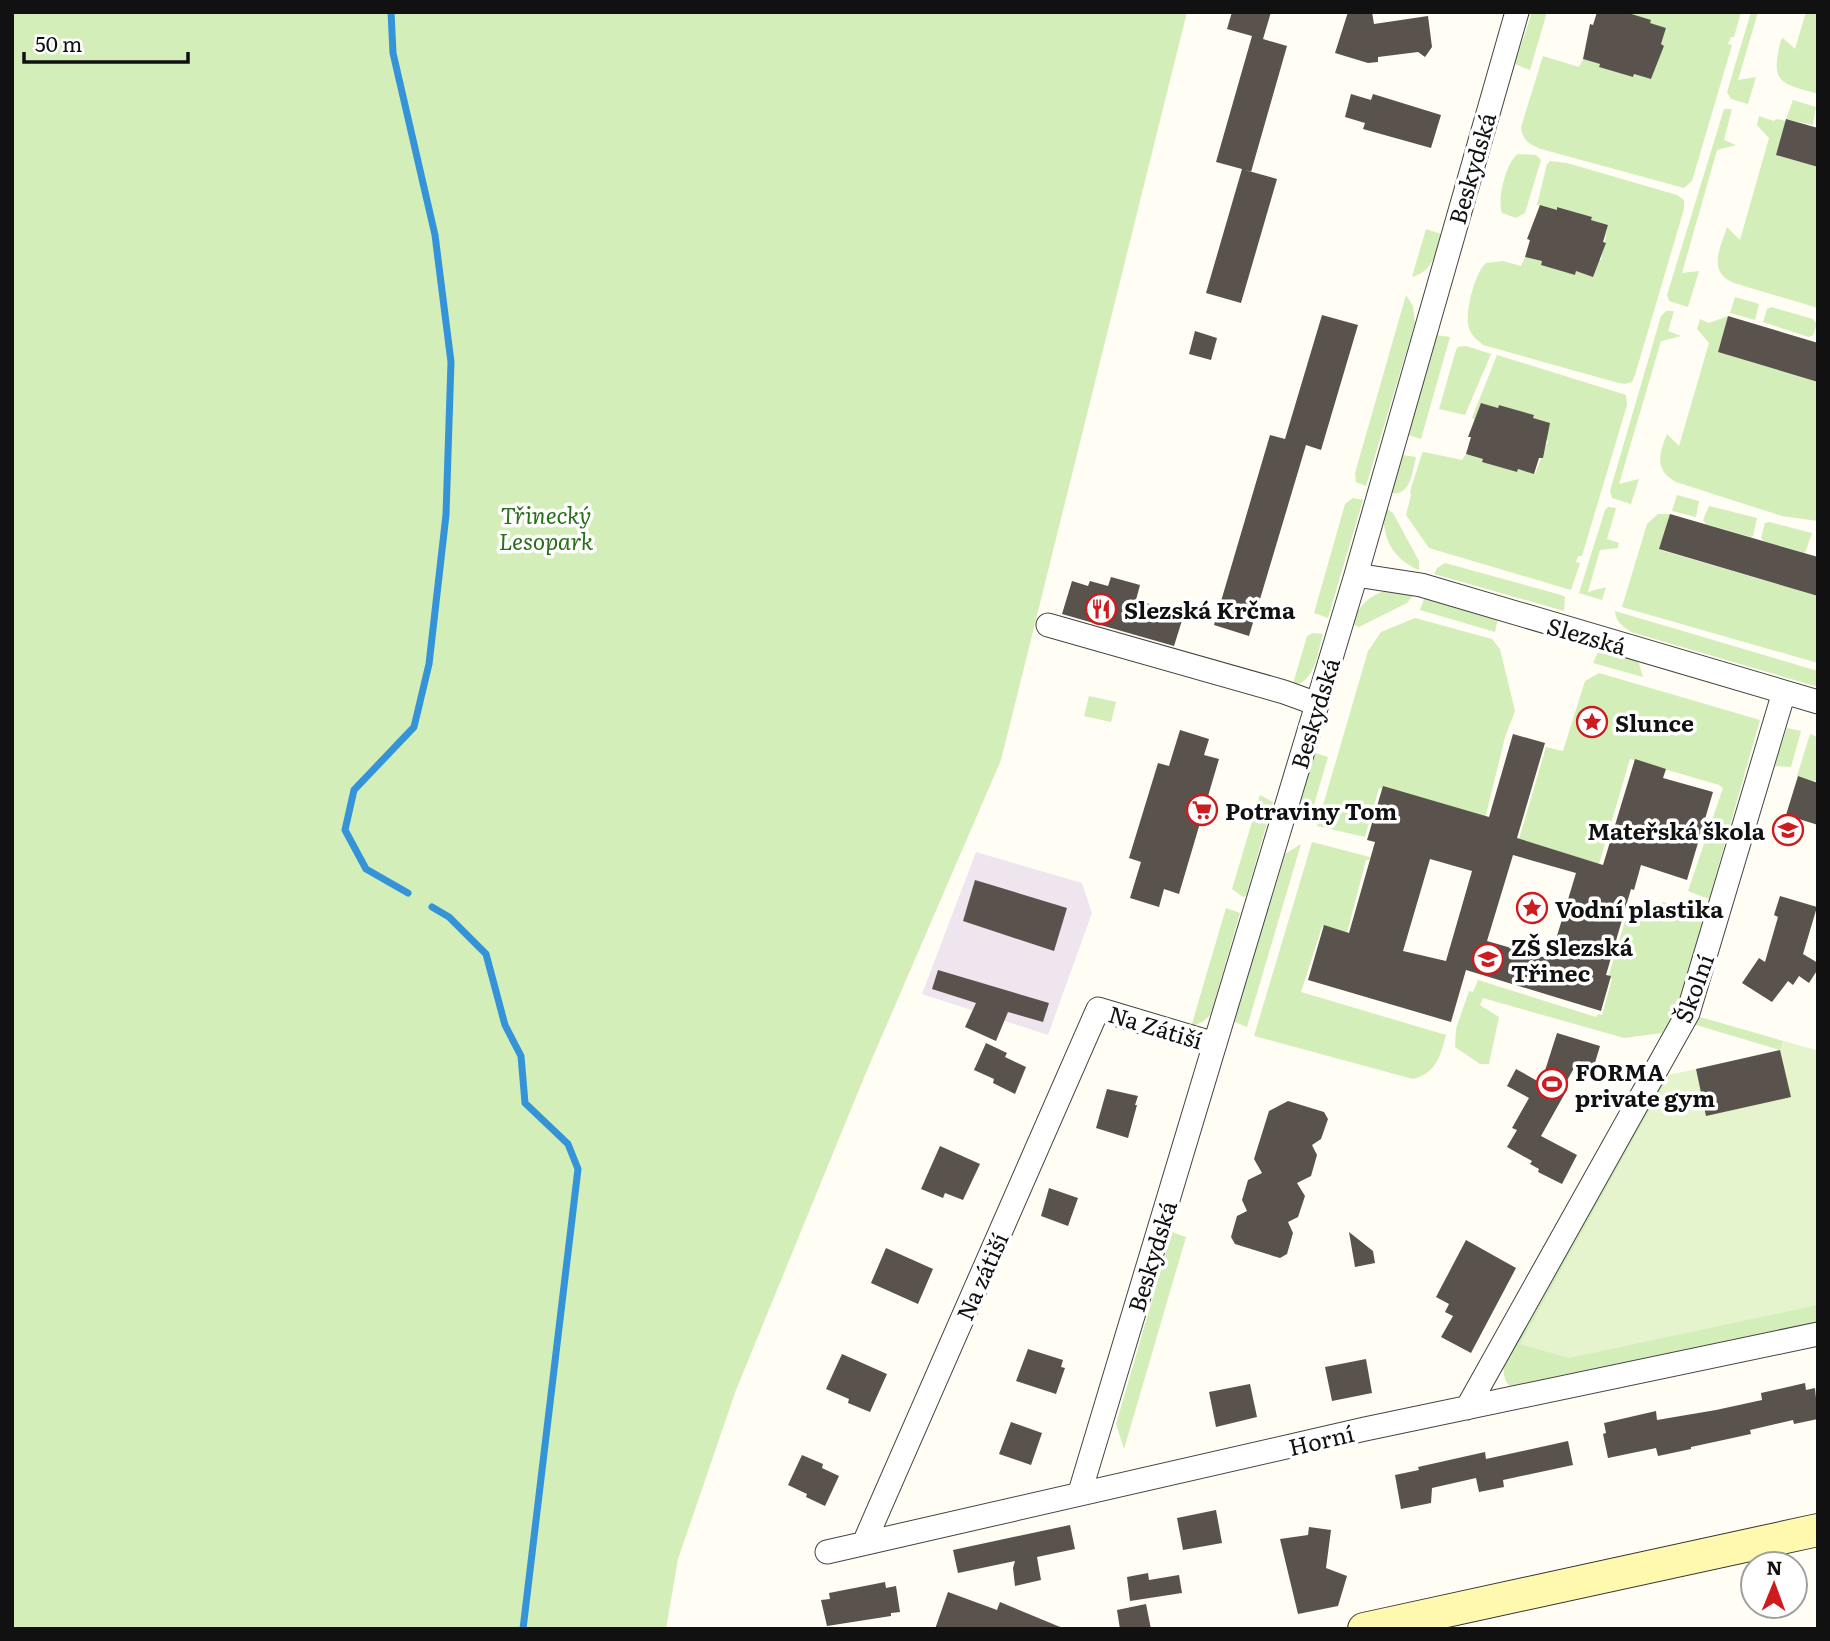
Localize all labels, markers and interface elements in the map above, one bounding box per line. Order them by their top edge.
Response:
scale bar [24,21,189,65]
text: 50 m [35,27,82,58]
street label: Beskydská [1439,108,1503,228]
park label: Třinecký Lesopark [499,497,594,557]
restaurant icon: Slezská Krčma [1084,592,1118,626]
place label: Slezská Krčma [1124,592,1296,626]
street label: Slezská [1543,607,1631,663]
street label: Beskydská [1281,653,1347,773]
place icon: Slunce [1575,705,1609,739]
place label: Slunce [1615,705,1694,739]
supermarket icon: Potraviny Tom [1185,793,1219,827]
place label: Potraviny Tom [1225,793,1397,827]
place label: Mateřská škola [1588,813,1766,847]
school or university icon: Mateřská škola [1771,813,1805,847]
place icon: Vodní plastika [1515,891,1549,925]
place label: Vodní plastika [1555,891,1724,925]
place label: ZŠ Slezská Třinec [1511,929,1634,989]
school or university icon: ZŠ Slezská Třinec [1471,942,1505,976]
street label: Školní [1665,948,1721,1027]
street label: Na Zátiší [1105,996,1208,1057]
place label: FORMA private gym [1575,1054,1715,1114]
sports icon: FORMA private gym [1535,1067,1569,1101]
street label: Beskydská [1118,1196,1184,1316]
street label: Na zátiší [947,1226,1016,1325]
street label: Horní [1285,1415,1357,1463]
north arrow [1739,1550,1809,1620]
text: N [1766,1553,1783,1581]

